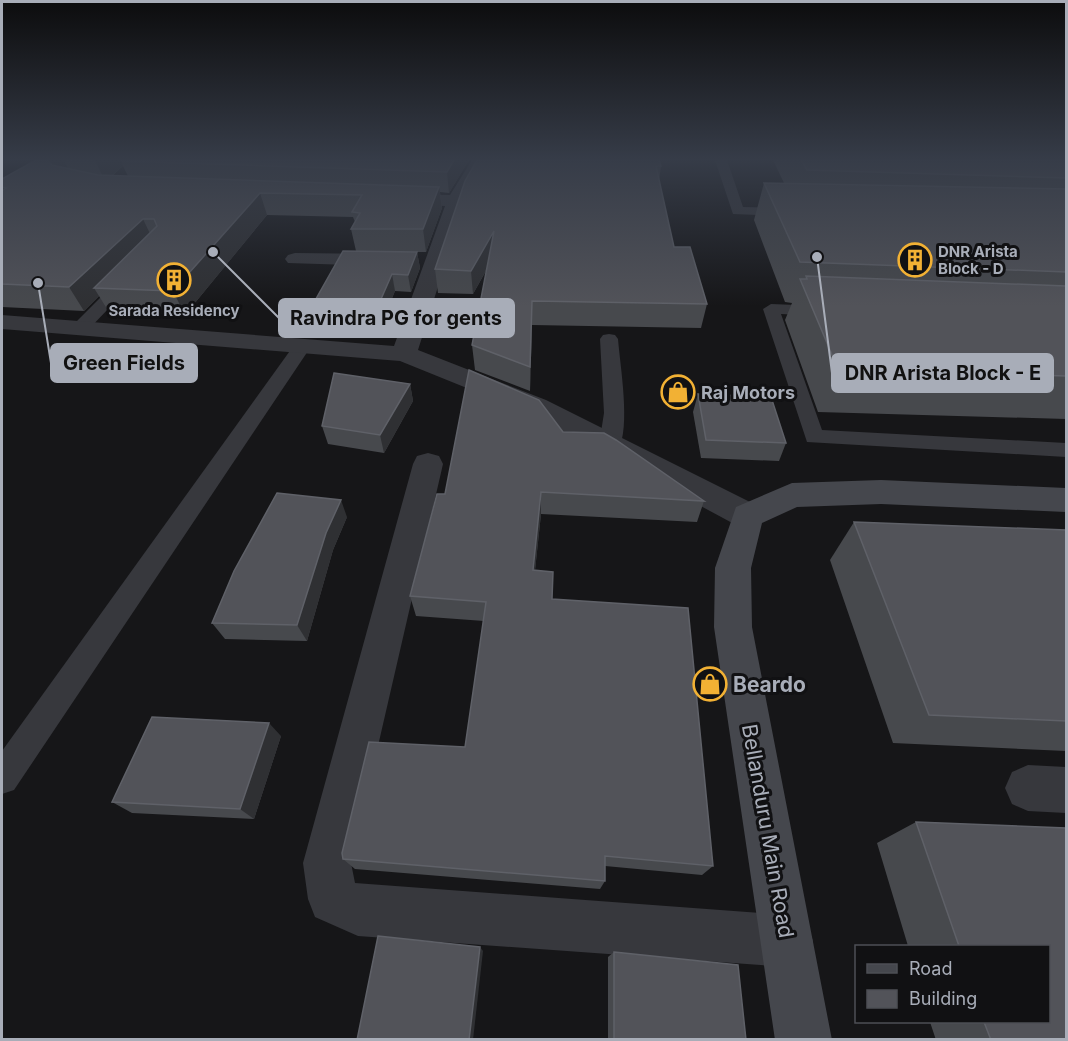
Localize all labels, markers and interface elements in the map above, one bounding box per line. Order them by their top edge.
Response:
building icon: DNR Arista Block - D [897,242,933,278]
place label: DNR Arista Block - D [938,242,1018,278]
building icon: Sarada Residency [156,262,192,298]
callout: Ravindra PG for gents [279,299,514,337]
place label: Sarada Residency [108,301,240,320]
text: Ravindra PG for gents [290,306,502,330]
callout: Green Fields [51,344,197,382]
text: Green Fields [63,351,185,375]
callout: DNR Arista Block - E [832,354,1053,392]
text: DNR Arista Block - E [845,361,1041,385]
shop icon: Raj Motors [660,374,696,410]
place label: Raj Motors [701,382,795,403]
shop icon: Beardo [692,666,728,702]
place label: Beardo [733,672,806,697]
street label: Bellanduru Main Road [737,722,799,940]
legend [855,945,1050,1023]
text: Road [909,958,952,979]
text: Building [909,988,977,1009]

